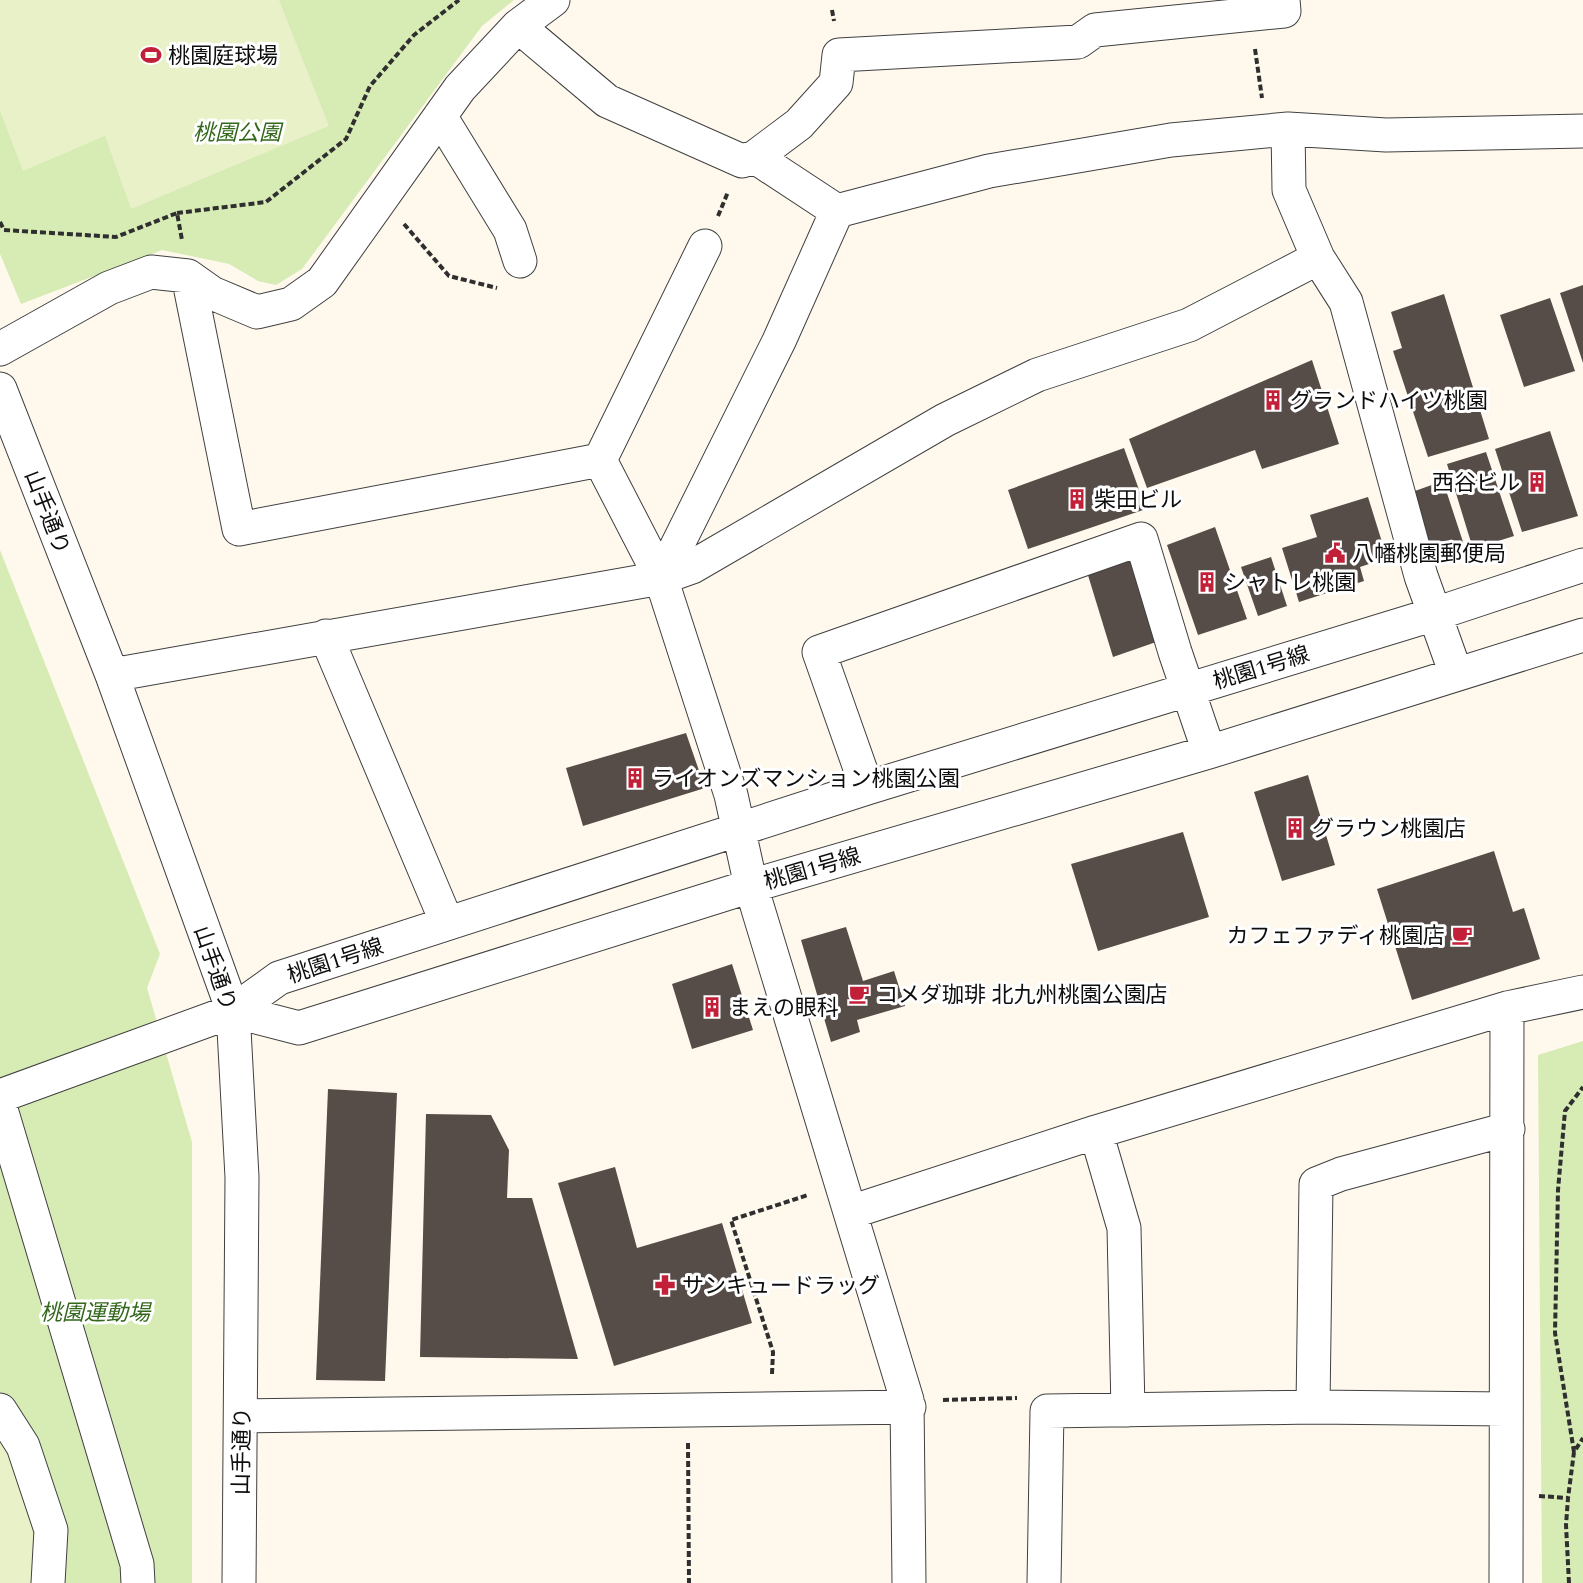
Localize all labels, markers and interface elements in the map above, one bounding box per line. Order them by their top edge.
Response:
place label: 桃園庭球場 [168,40,278,73]
sports icon: 桃園庭球場 [139,43,163,67]
park label: 桃園公園 [193,117,284,150]
place label: グランドハイツ桃園 [1290,385,1488,418]
building icon: グランドハイツ桃園 [1261,388,1285,412]
street label: 山手通り [15,466,78,560]
place label: 西谷ビル [1432,467,1520,500]
building icon: 西谷ビル [1525,470,1549,494]
place label: 柴田ビル [1094,484,1182,517]
building icon: 柴田ビル [1065,487,1089,511]
place label: 八幡桃園郵便局 [1352,538,1506,571]
public building icon: 八幡桃園郵便局 [1323,541,1347,565]
place label: シャトレ桃園 [1224,567,1356,600]
building icon: シャトレ桃園 [1195,570,1219,594]
street label: 桃園1号線 [1209,638,1314,699]
place label: ライオンズマンション桃園公園 [652,763,960,796]
building icon: ライオンズマンション桃園公園 [623,766,647,790]
place label: グラウン桃園店 [1312,813,1466,846]
building icon: グラウン桃園店 [1283,816,1307,840]
street label: 桃園1号線 [760,840,865,899]
place label: カフェファディ桃園店 [1227,920,1445,953]
street label: 山手通り [185,922,245,1015]
cafe icon: カフェファディ桃園店 [1450,923,1474,947]
street label: 桃園1号線 [283,930,388,992]
place label: コメダ珈琲 北九州桃園公園店 [876,979,1168,1012]
cafe icon: コメダ珈琲 北九州桃園公園店 [847,982,871,1006]
place label: まえの眼科 [729,992,839,1025]
building icon: まえの眼科 [700,995,724,1019]
place label: サンキュードラッグ [682,1270,880,1303]
pharmacy icon: サンキュードラッグ [653,1273,677,1297]
park label: 桃園運動場 [40,1297,153,1330]
street label: 山手通り [225,1407,260,1495]

